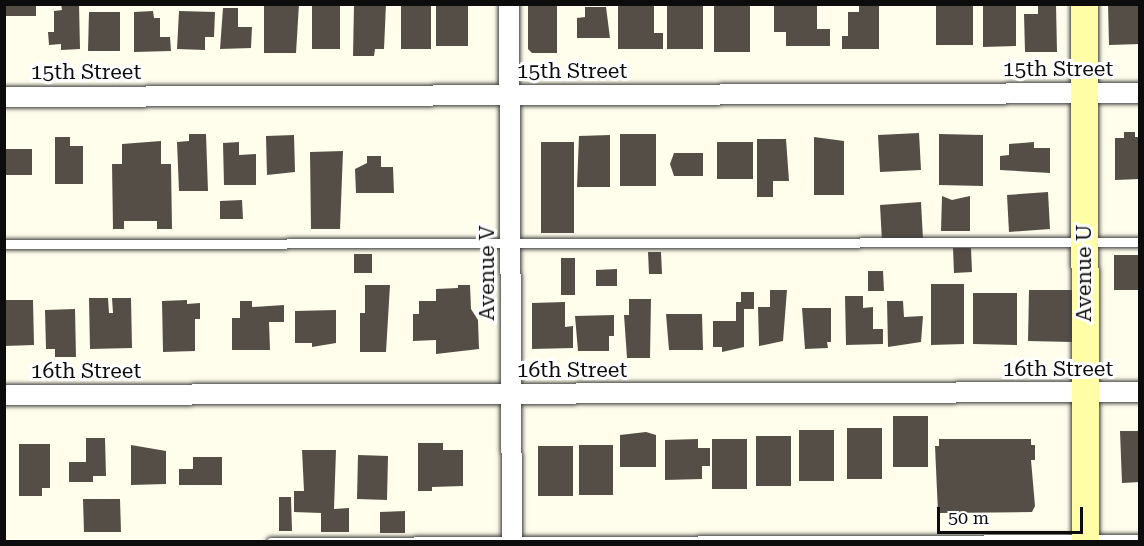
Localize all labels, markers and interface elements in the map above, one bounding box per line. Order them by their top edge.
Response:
street label: 15th Street [1003,56,1113,82]
street label: 15th Street [517,58,627,84]
street label: 15th Street [31,59,141,85]
street label: Avenue U [1071,224,1097,322]
street label: Avenue V [474,225,500,321]
street label: 16th Street [1003,356,1113,382]
street label: 16th Street [517,357,627,383]
street label: 16th Street [31,358,141,384]
scale bar [940,495,1086,533]
text: 50 m [948,507,989,528]

